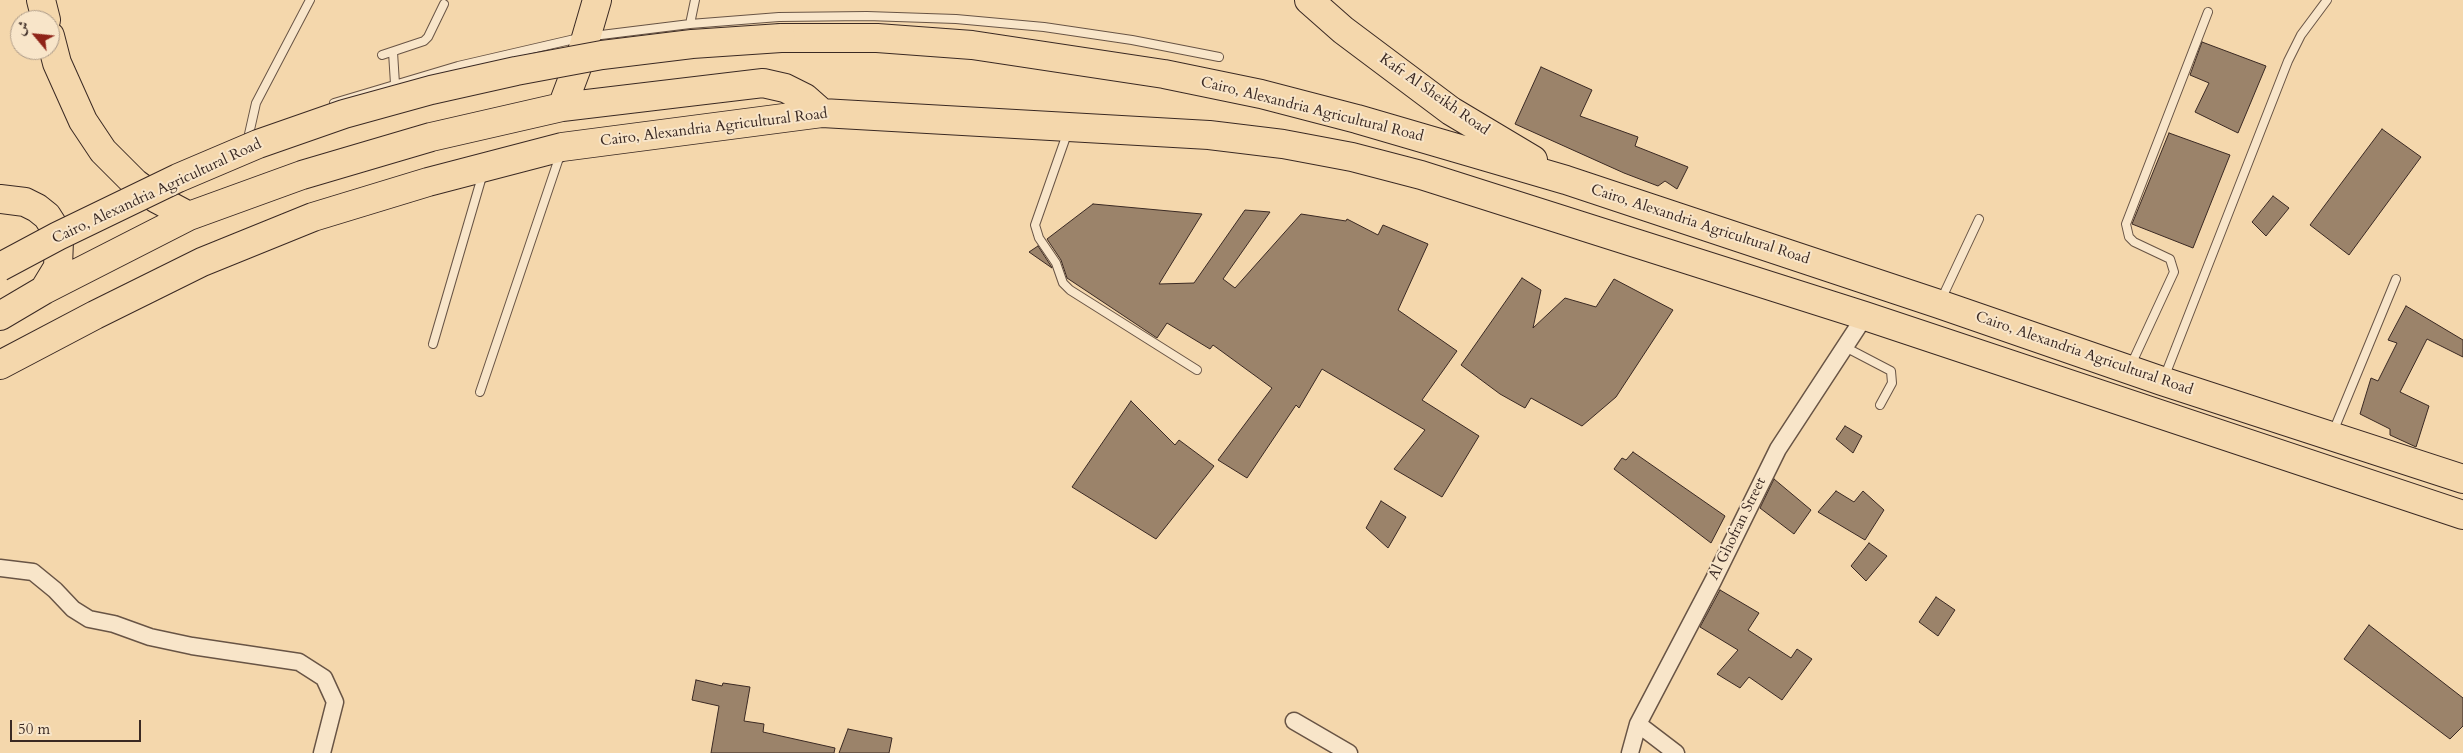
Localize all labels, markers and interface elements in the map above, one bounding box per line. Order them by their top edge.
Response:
north arrow [10,10,60,60]
text: ش [11,18,34,39]
street label: Kafr Al Sheikh Road [1375,50,1493,140]
street label: Cairo, Alexandria Agricultural Road [1199,74,1425,146]
street label: Cairo, Alexandria Agricultural Road [599,105,829,151]
street label: Cairo, Alexandria Agricultural Road [49,135,265,249]
street label: Cairo, Alexandria Agricultural Road [1588,181,1812,269]
street label: Cairo, Alexandria Agricultural Road [1973,308,2195,400]
street label: Al Ghofran Street [1705,475,1771,583]
scale bar [12,710,144,742]
text: 50 m [18,719,50,739]

